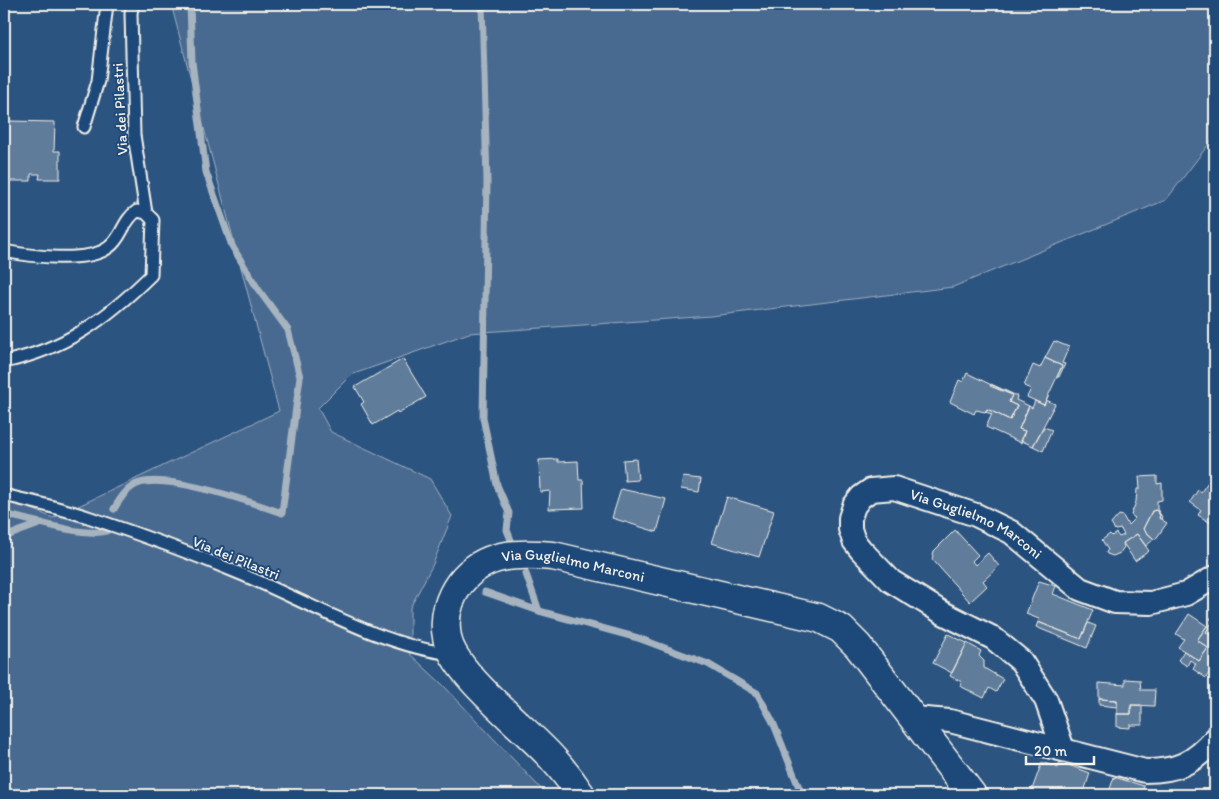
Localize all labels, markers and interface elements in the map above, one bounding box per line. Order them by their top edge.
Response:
street label: Via dei Pilastri [109,62,131,156]
street label: Via Guglielmo Marconi [908,485,1046,563]
street label: Via dei Pilastri [190,532,282,584]
street label: Via Guglielmo Marconi [500,546,646,586]
scale bar [1026,734,1094,766]
text: 20 m [1034,742,1068,760]

